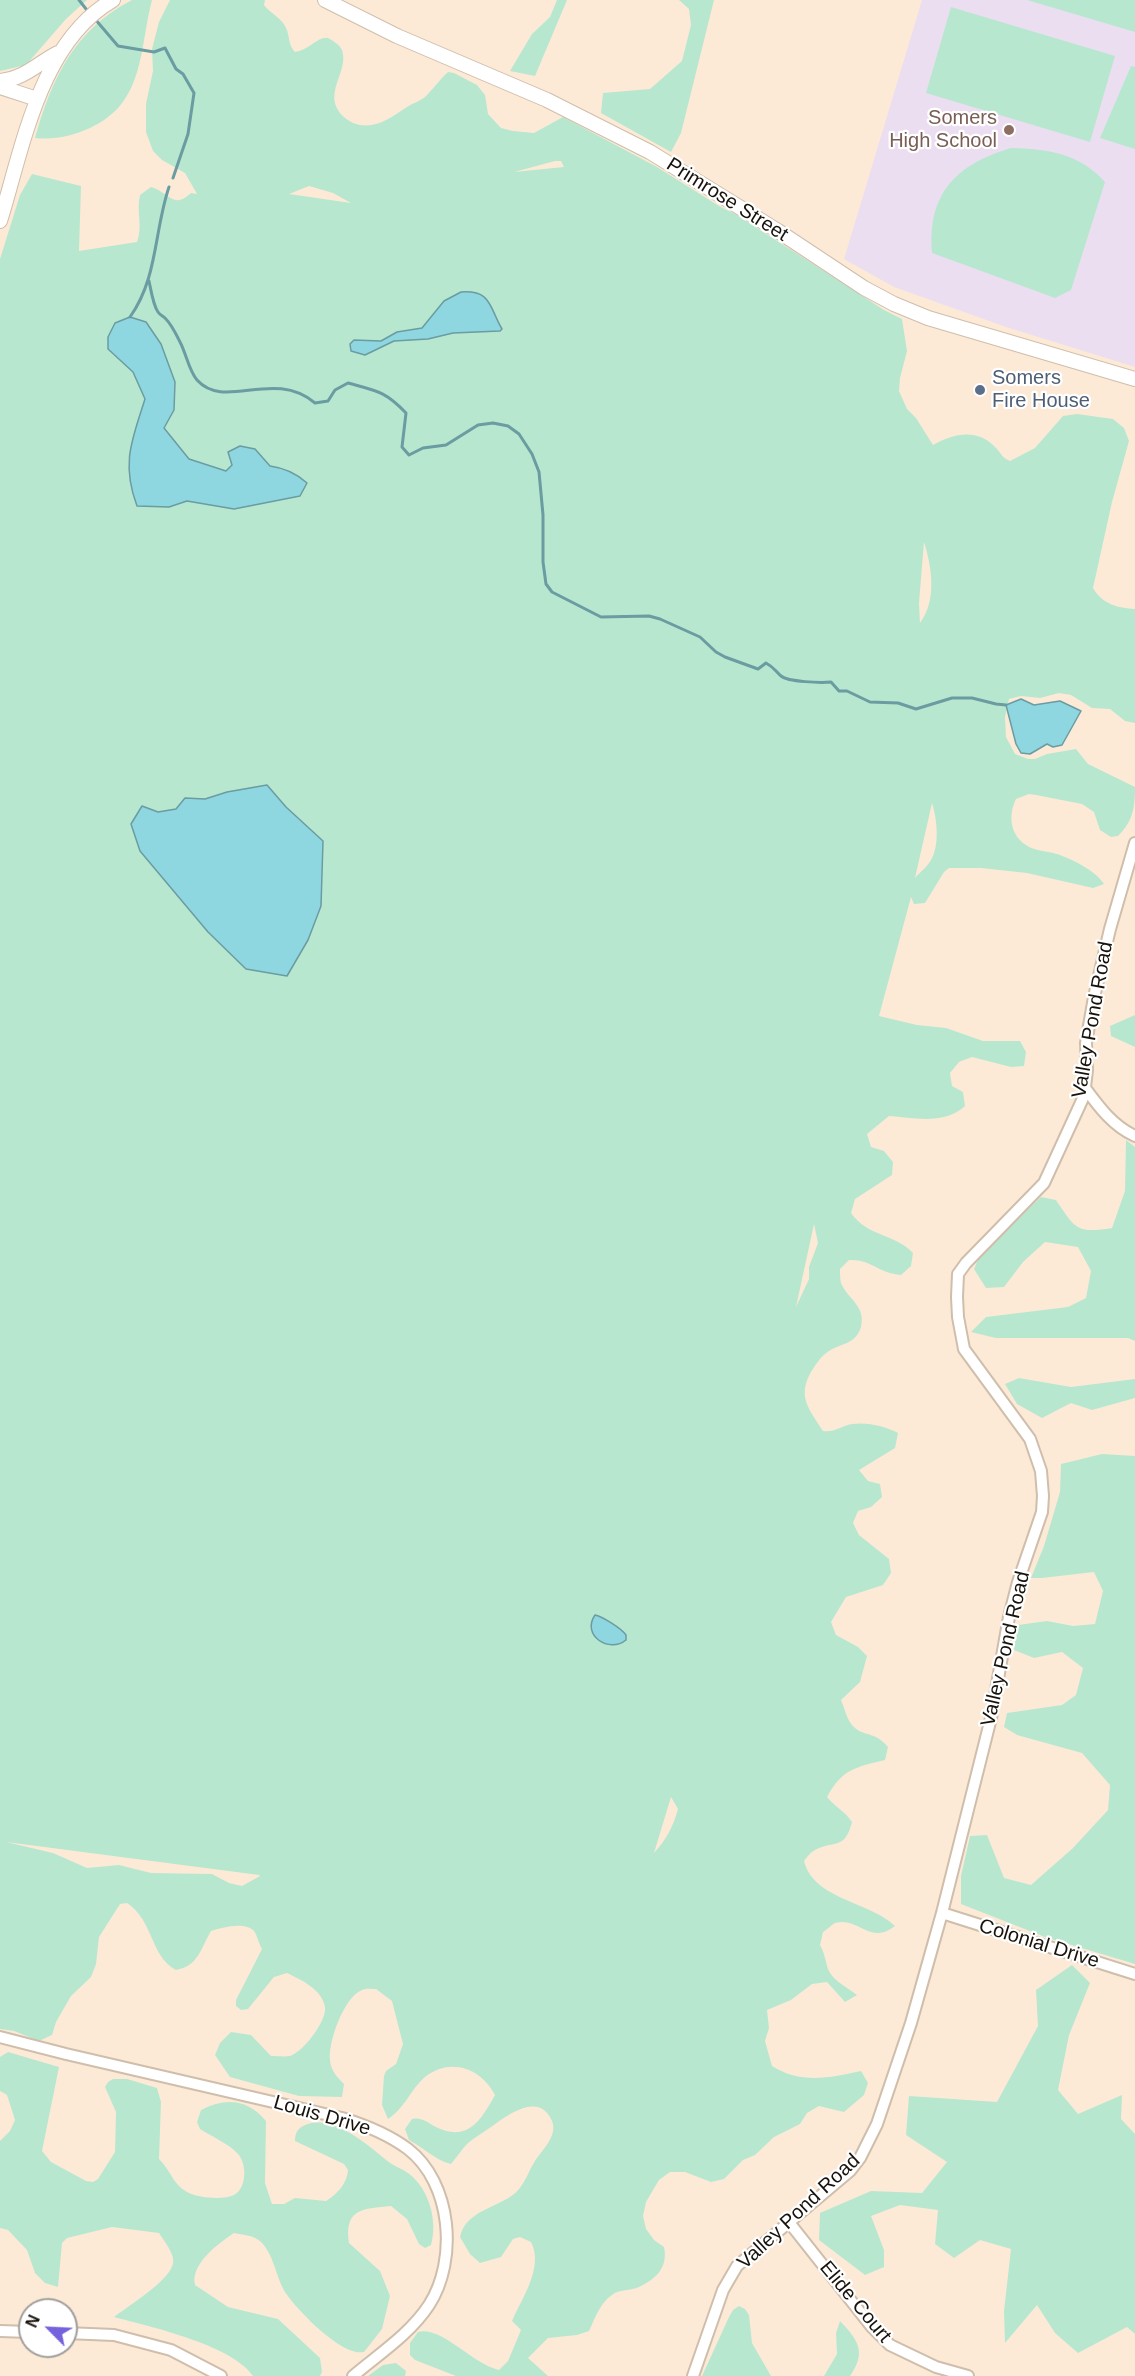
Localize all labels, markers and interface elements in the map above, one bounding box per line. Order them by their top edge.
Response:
place label: Somers High School [889,106,997,153]
marker: Somers High School [1002,123,1016,137]
street label: Primrose Street [662,153,792,247]
place label: Somers Fire House [992,366,1090,413]
marker: Somers Fire House [973,383,987,397]
street label: Valley Pond Road [1067,940,1119,1100]
street label: Valley Pond Road [976,1569,1036,1729]
street label: Colonial Drive [976,1914,1102,1974]
street label: Louis Drive [271,2091,373,2141]
street label: Valley Pond Road [733,2149,865,2275]
street label: Elide Court [814,2256,896,2348]
north arrow [18,2298,78,2358]
text: N [23,2313,43,2330]

